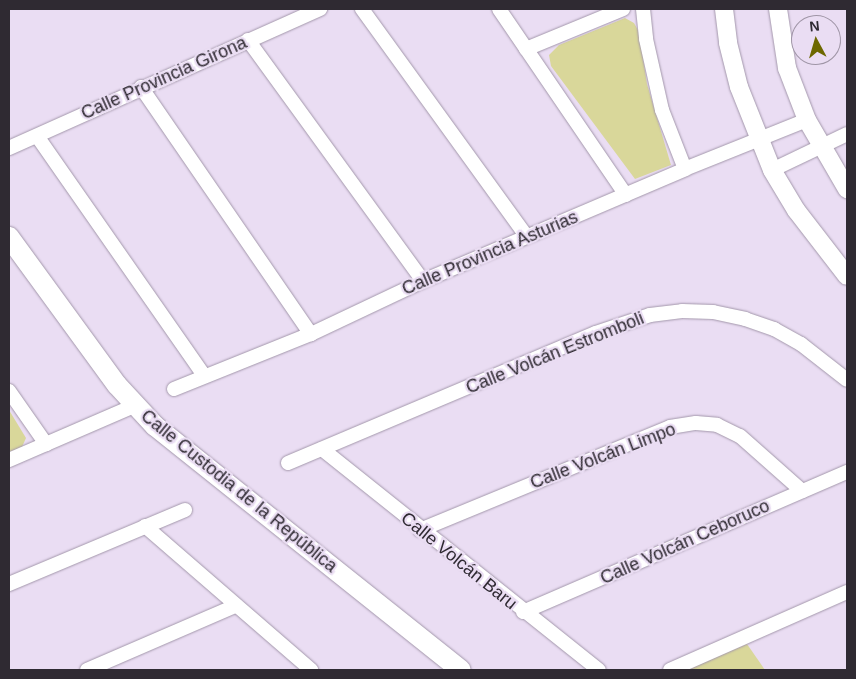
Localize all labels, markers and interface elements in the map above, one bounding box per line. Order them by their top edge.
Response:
north arrow [791,15,841,65]
text: N [809,18,820,35]
street label: Calle Provincia Girona [78,32,250,124]
street label: Calle Provincia Asturias [398,206,582,300]
street label: Calle Volcán Estromboli [463,307,647,399]
street label: Calle Custodia de la República [137,405,341,577]
street label: Calle Volcán Limpo [527,418,679,494]
street label: Calle Volcán Ceboruco [597,495,773,589]
street label: Calle Volcán Baru [397,508,521,614]

